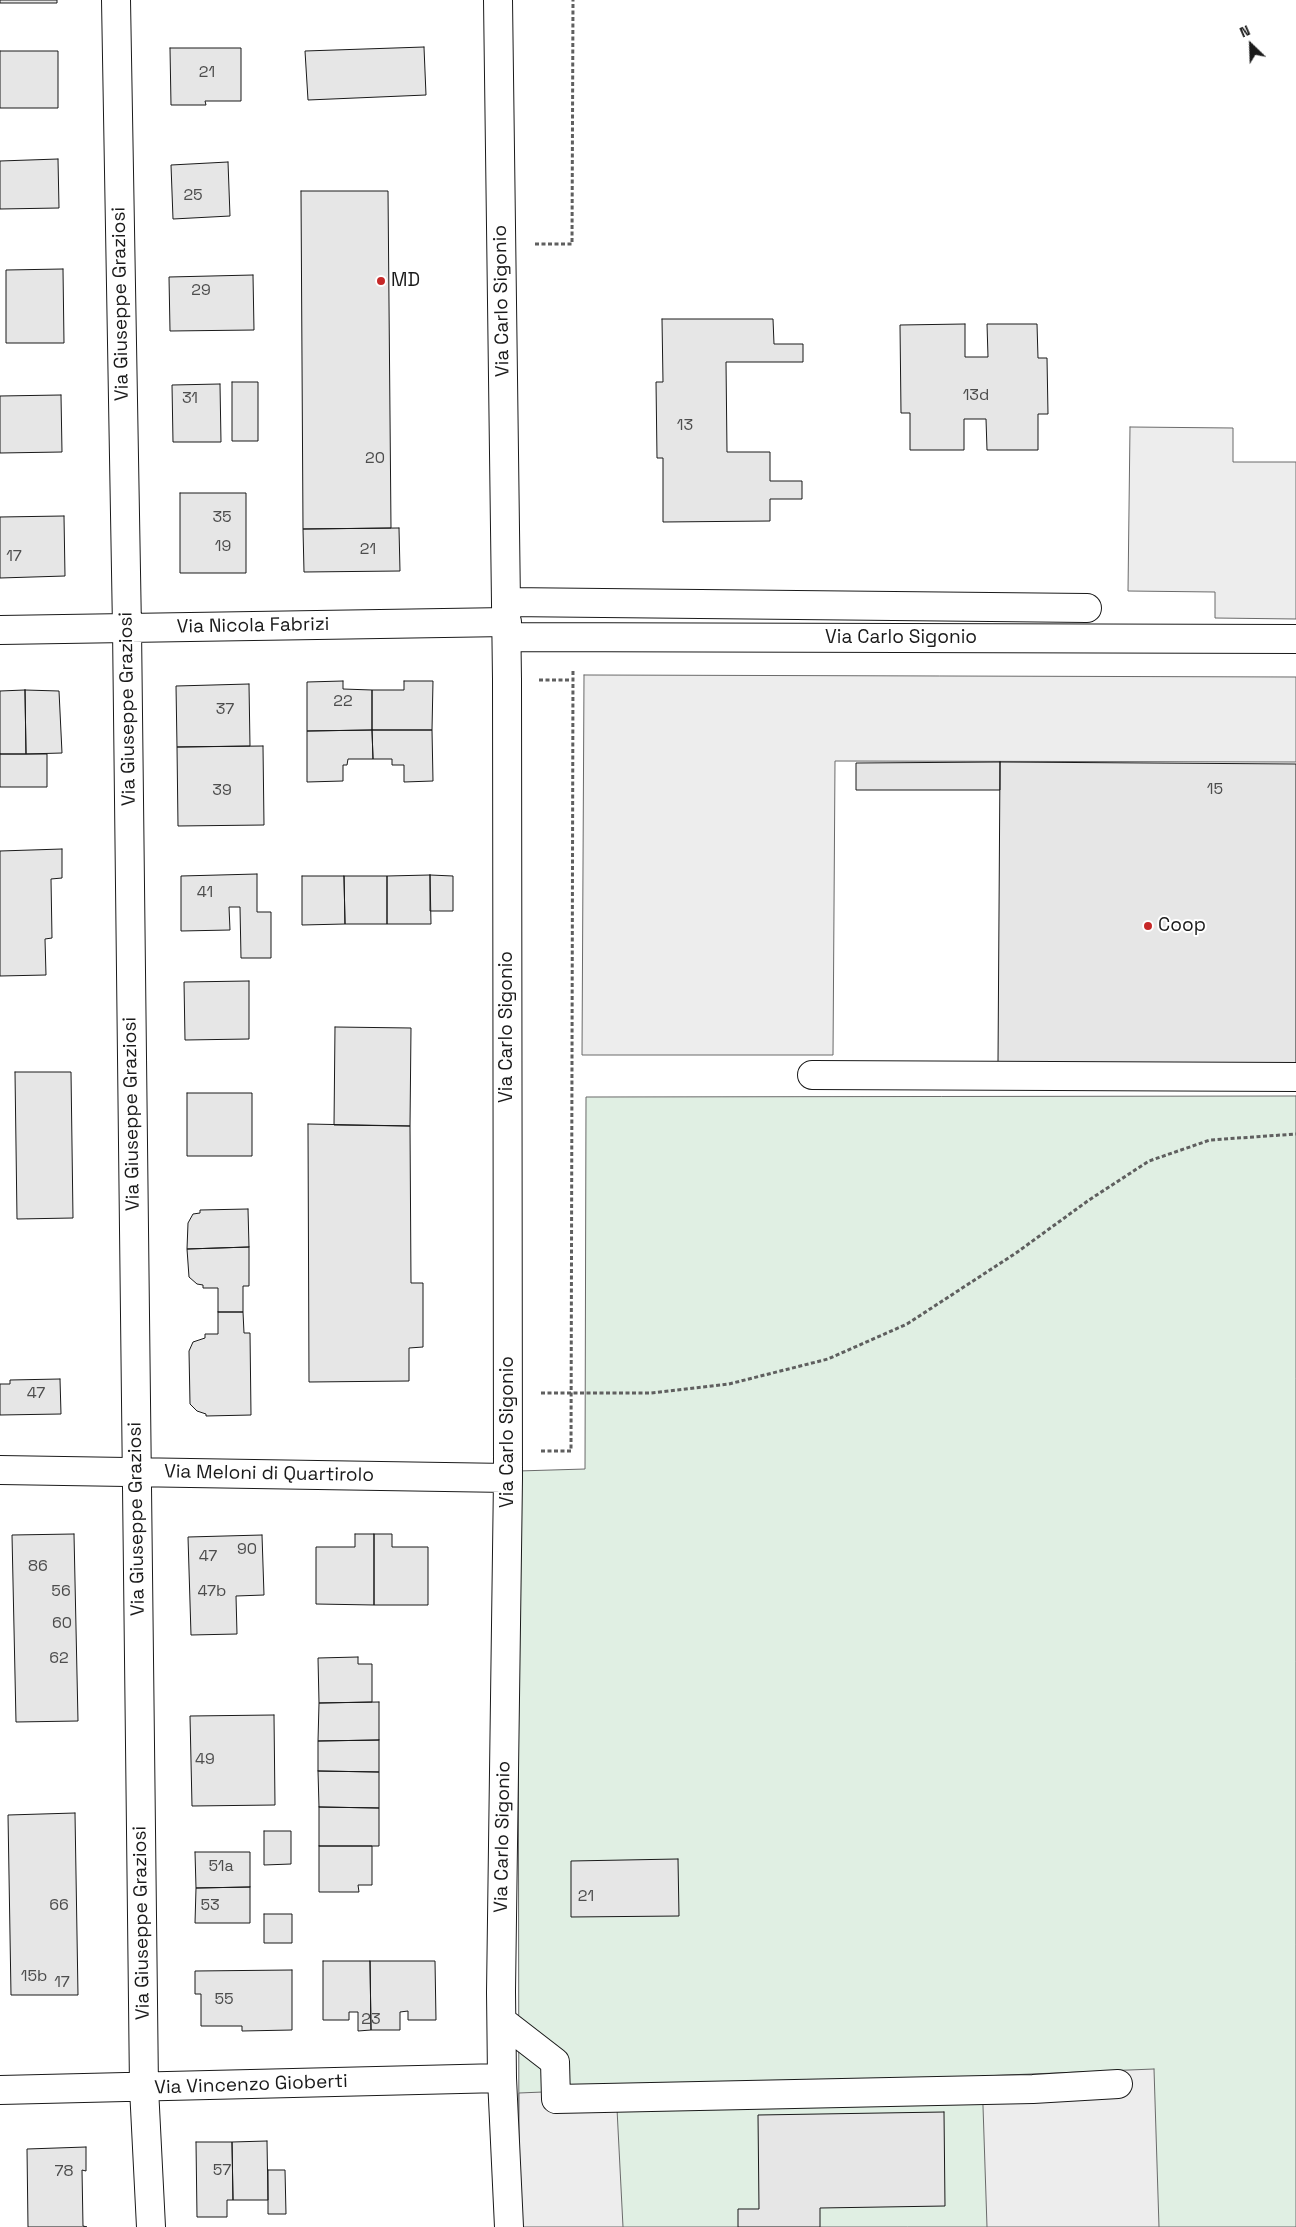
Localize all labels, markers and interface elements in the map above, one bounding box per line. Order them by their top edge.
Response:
north arrow [1226,20,1276,70]
text: N [1237,21,1253,41]
house number: 21 [199,63,215,83]
house number: 25 [183,186,203,206]
street label: Via Giuseppe Graziosi [108,207,134,401]
street label: Via Carlo Sigonio [489,225,515,377]
place label: MD [391,270,420,292]
marker: MD [375,275,387,287]
house number: 29 [191,281,211,301]
house number: 13d [963,386,989,406]
house number: 31 [182,389,198,409]
house number: 13 [677,416,693,436]
house number: 20 [365,449,385,469]
house number: 35 [212,508,232,528]
house number: 19 [215,537,231,557]
house number: 21 [360,540,376,560]
house number: 17 [6,547,22,567]
street label: Via Giuseppe Graziosi [115,612,141,806]
street label: Via Nicola Fabrizi [176,613,330,639]
street label: Via Carlo Sigonio [825,627,977,649]
house number: 22 [333,692,353,712]
house number: 37 [216,700,234,720]
house number: 15 [1207,780,1223,800]
house number: 39 [212,781,232,801]
house number: 41 [197,883,213,903]
place label: Coop [1158,915,1206,937]
marker: Coop [1142,920,1154,932]
street label: Via Carlo Sigonio [496,951,518,1103]
street label: Via Giuseppe Graziosi [119,1017,145,1211]
street label: Via Carlo Sigonio [497,1356,519,1508]
house number: 47 [27,1384,45,1404]
street label: Via Giuseppe Graziosi [124,1422,150,1616]
street label: Via Meloni di Quartirolo [164,1461,374,1487]
house number: 90 [237,1540,257,1560]
house number: 47 [199,1547,217,1567]
house number: 86 [28,1557,48,1577]
house number: 56 [51,1582,71,1602]
house number: 47b [198,1582,226,1602]
house number: 60 [52,1614,72,1634]
house number: 62 [49,1649,69,1669]
house number: 49 [195,1750,215,1770]
street label: Via Carlo Sigonio [490,1761,516,1913]
street label: Via Giuseppe Graziosi [129,1826,155,2020]
house number: 51a [208,1857,234,1877]
house number: 21 [578,1887,594,1907]
house number: 66 [49,1896,69,1916]
house number: 53 [200,1896,220,1916]
house number: 15b [21,1967,47,1987]
house number: 17 [54,1973,70,1993]
house number: 55 [214,1990,234,2010]
house number: 23 [361,2010,381,2030]
street label: Via Vincenzo Gioberti [154,2070,348,2100]
house number: 57 [213,2161,231,2181]
house number: 78 [55,2162,73,2182]

